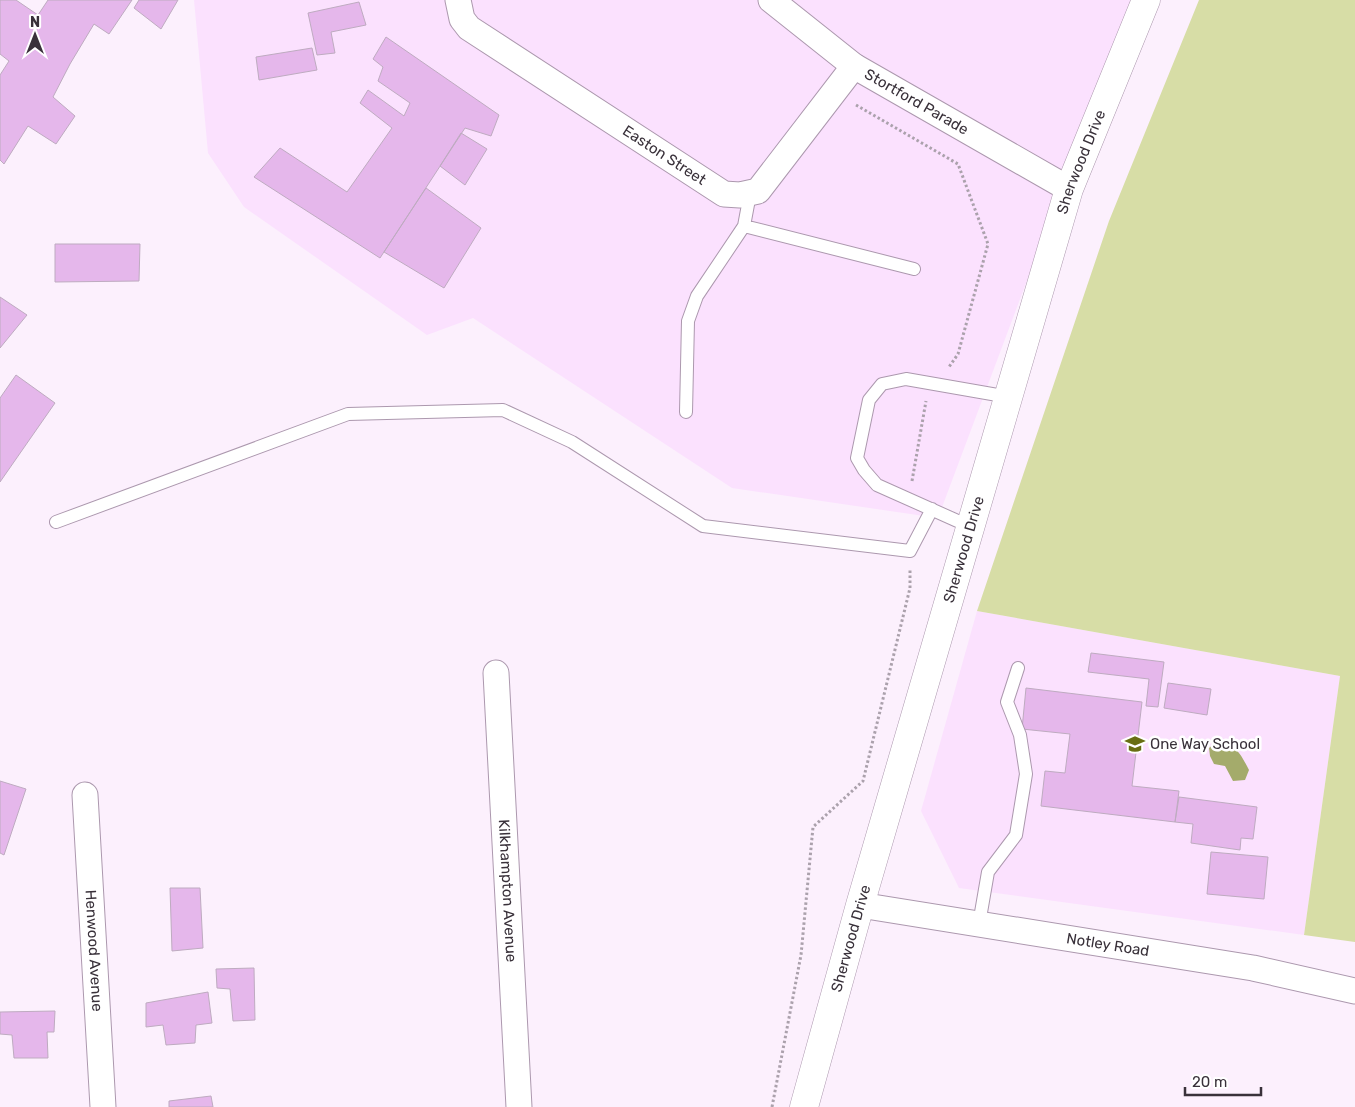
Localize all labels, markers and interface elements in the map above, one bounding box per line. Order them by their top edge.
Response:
north arrow [10,10,60,60]
text: N [30,14,40,31]
street label: Stortford Parade [861,65,972,139]
street label: Sherwood Drive [1053,107,1109,216]
street label: Easton Street [619,122,710,189]
street label: Sherwood Drive [940,494,988,605]
school or university icon: One Way School [1124,733,1146,755]
place label: One Way School [1150,735,1260,753]
street label: Kilkhampton Avenue [495,819,520,963]
street label: Sherwood Drive [827,883,874,994]
street label: Henwood Avenue [81,889,106,1012]
street label: Notley Road [1065,929,1151,960]
scale bar [1185,1064,1261,1096]
text: 20 m [1192,1073,1227,1091]

